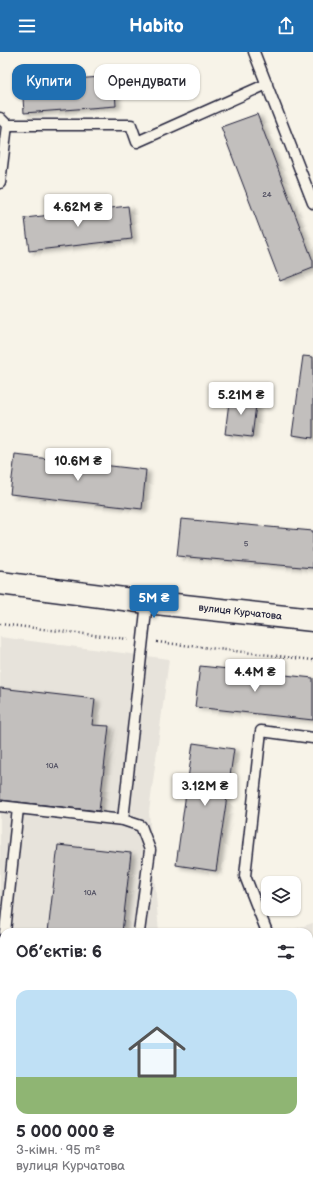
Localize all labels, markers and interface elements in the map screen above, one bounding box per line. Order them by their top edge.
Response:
icon: menu [16,15,38,37]
icon: share [275,15,297,37]
text: Habito [129,16,184,37]
chip: Купити [12,64,86,100]
chip: Орендувати [94,64,200,100]
house number: 24 [262,190,272,199]
pin: 4.62M ₴ [41,194,115,228]
text: 4.62M ₴ [53,199,103,215]
pin: 5.21M ₴ [204,382,278,416]
text: 5.21M ₴ [218,387,264,403]
pin: 10.6M ₴ [41,448,115,482]
text: 10.6M ₴ [54,453,102,469]
house number: 5 [244,539,249,548]
pin: 5M ₴ [130,585,178,619]
text: 5M ₴ [139,590,169,606]
street label: вулиця Курчатова [198,602,283,623]
pin: 4.4M ₴ [222,659,288,693]
text: 4.4M ₴ [234,664,276,680]
house number: 10А [46,761,58,770]
pin: 3.12M ₴ [168,773,242,807]
text: 3.12M ₴ [181,778,229,794]
map controls [261,876,301,916]
button: layers [261,876,301,916]
house number: 10А [84,888,96,897]
icon: filters [275,941,297,963]
text: Об’єктів: 6 [16,942,102,962]
icon: home [121,1016,193,1088]
text: 5 000 000 ₴ [16,1122,114,1142]
text: 3-кімн. · 95 m² [16,1142,101,1158]
text: вулиця Курчатова [16,1158,125,1174]

